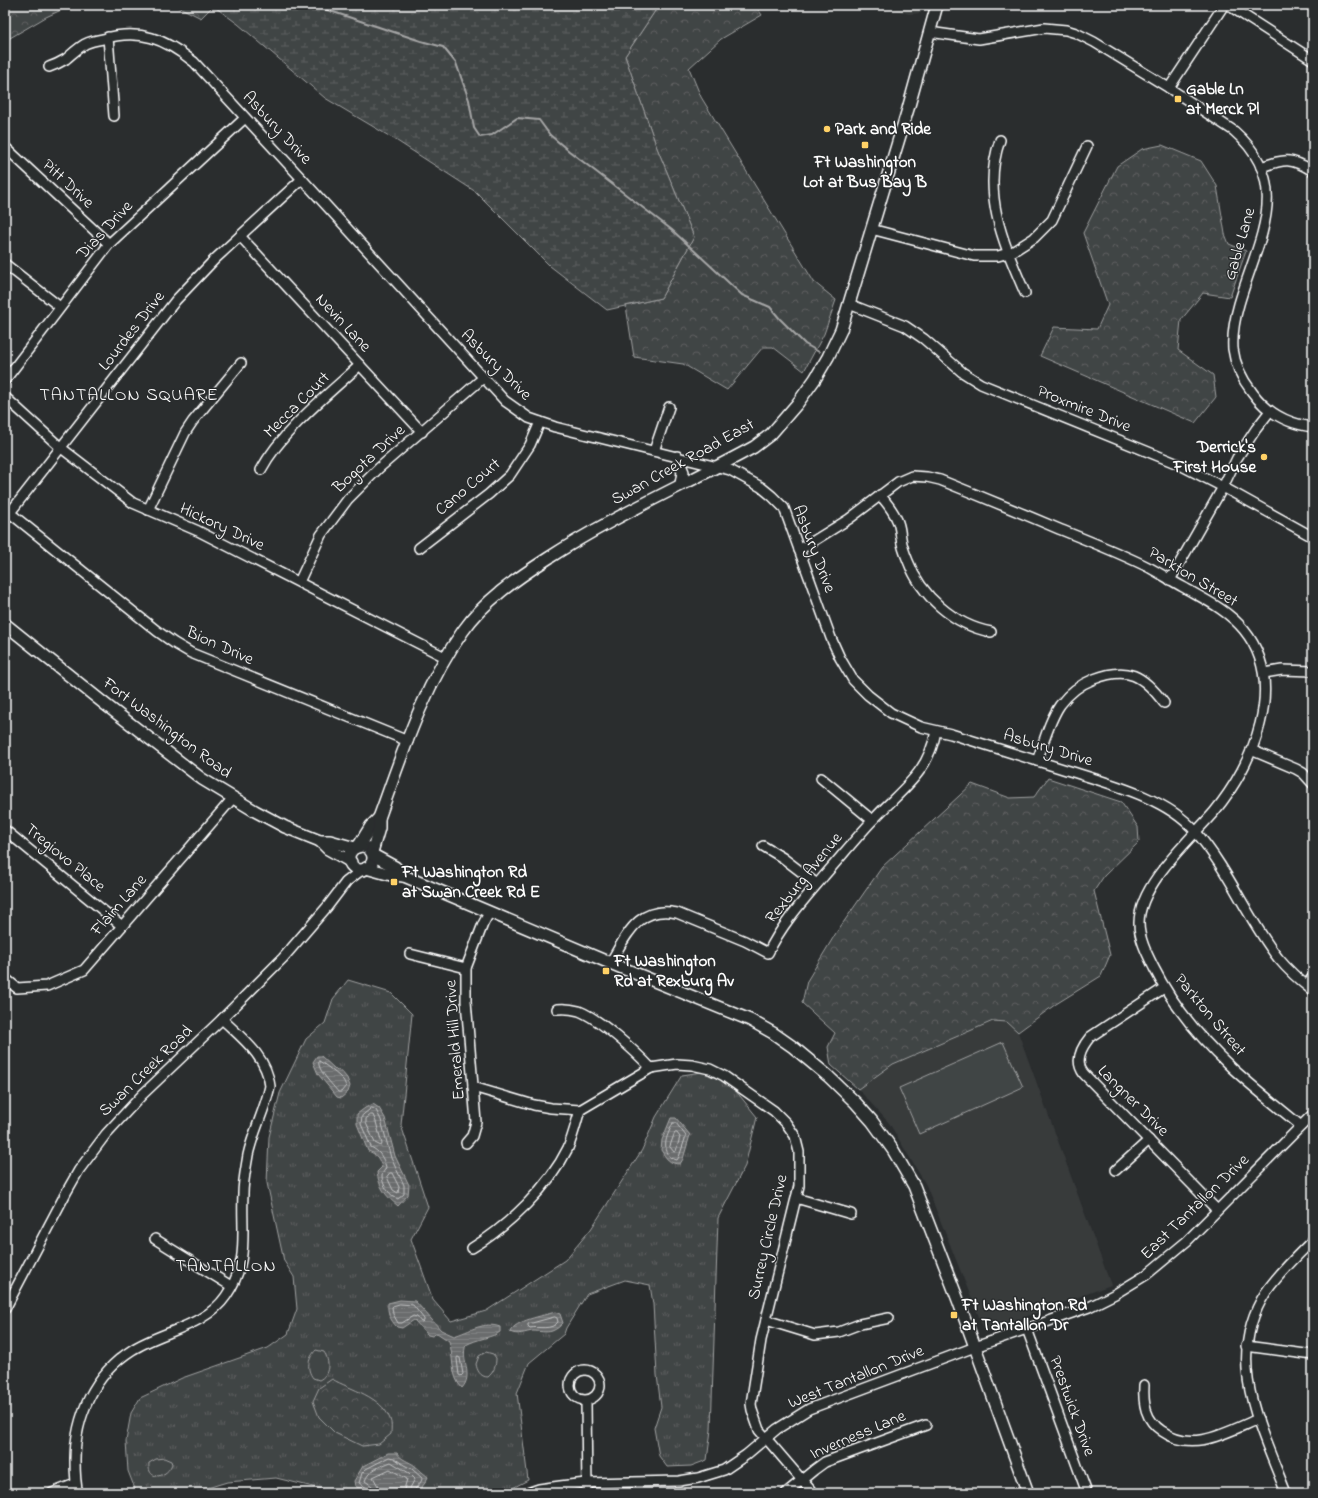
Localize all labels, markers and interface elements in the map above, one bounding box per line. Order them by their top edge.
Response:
place label: Gable Ln at Merck Pl [1186,77,1259,122]
street label: Asbury Drive [236,86,318,171]
marker: Gable Ln at Merck Pl [1173,94,1183,104]
place label: Park and Ride [835,117,932,142]
marker: Park and Ride [822,124,832,134]
marker: Ft Washington Lot at Bus Bay B [860,140,870,150]
place label: Ft Washington Lot at Bus Bay B [803,150,928,197]
street label: Pitt Drive [36,153,100,215]
street label: Dias Drive [70,194,139,266]
street label: Gable Lane [1218,204,1262,283]
street label: Lourdes Drive [93,285,172,376]
street label: Nevin Lane [309,288,377,358]
street label: Asbury Drive [454,324,538,407]
street label: Mecca Court [258,366,336,444]
street label: Proxmire Drive [1033,379,1135,439]
district label: TANTALLON SQUARE [39,383,219,409]
street label: Swan Creek Road East [607,412,759,512]
street label: Bogota Drive [326,418,413,501]
place label: Derrick's First House [1172,435,1257,480]
street label: Cano Court [430,452,506,522]
marker: Derrick's First House [1259,452,1269,462]
street label: Hickory Drive [175,496,269,559]
street label: Asbury Drive [785,501,842,597]
street label: Parkton Street [1143,540,1243,614]
street label: Bion Drive [181,620,258,672]
street label: Fort Washington Road [95,671,237,787]
street label: Asbury Drive [1000,723,1096,775]
street label: Tregiovo Place [18,817,111,900]
street label: Rexburg Avenue [759,827,851,930]
place label: Ft Washington Rd at Swan Creek Rd E [401,860,540,905]
street label: Flaim Lane [84,868,153,942]
marker: Ft Washington Rd at Swan Creek Rd E [389,877,399,887]
place label: Ft Washington Rd at Rexburg Av [613,949,734,996]
marker: Ft Washington Rd at Rexburg Av [601,966,611,976]
street label: Parkton Street [1168,968,1252,1062]
street label: Emerald Hill Drive [438,979,472,1101]
street label: Swan Creek Road [93,1019,199,1123]
street label: Langner Drive [1090,1059,1175,1144]
street label: East Tantallon Drive [1135,1148,1255,1266]
street label: Surrey Circle Drive [741,1172,796,1302]
district label: TANTALLON [175,1254,277,1280]
place label: Ft Washington Rd at Tantallon Dr [961,1293,1087,1338]
marker: Ft Washington Rd at Tantallon Dr [949,1310,959,1320]
street label: West Tantallon Drive [784,1338,928,1416]
street label: Prestwick Drive [1042,1352,1102,1460]
street label: Inverness Lane [806,1404,910,1466]

